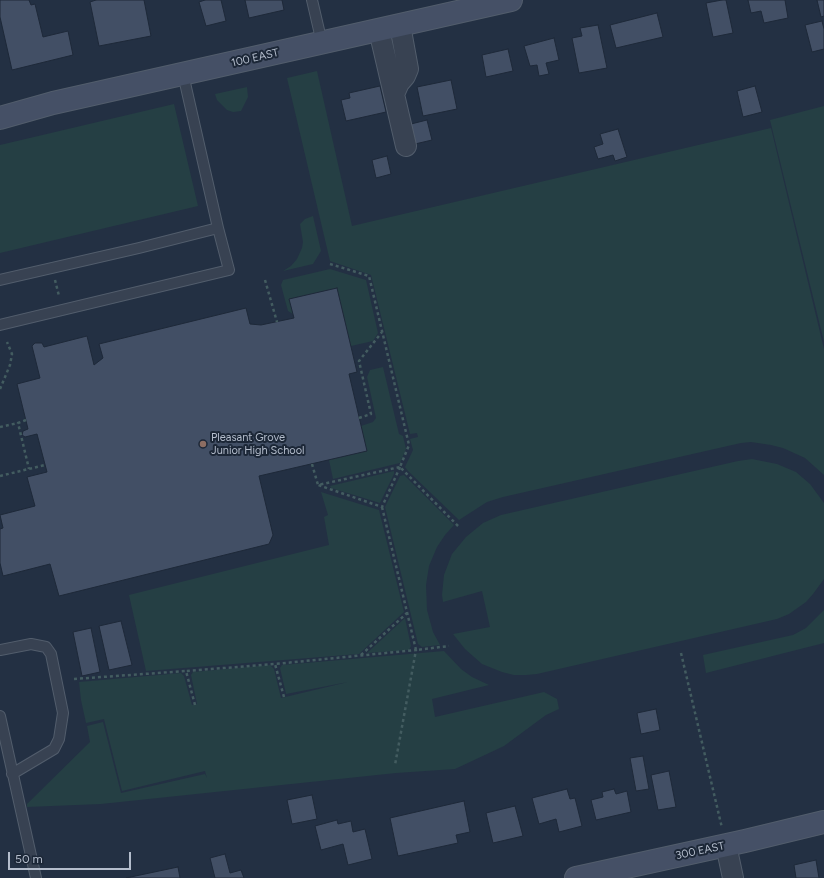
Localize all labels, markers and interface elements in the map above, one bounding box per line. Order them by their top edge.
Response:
street label: 100 EAST [230,46,280,70]
place label: Pleasant Grove Junior High School [211,431,304,457]
marker: Pleasant Grove Junior High School [198,439,208,449]
street label: 300 EAST [674,839,726,863]
scale bar [10,844,133,870]
text: 50 m [15,852,43,866]

